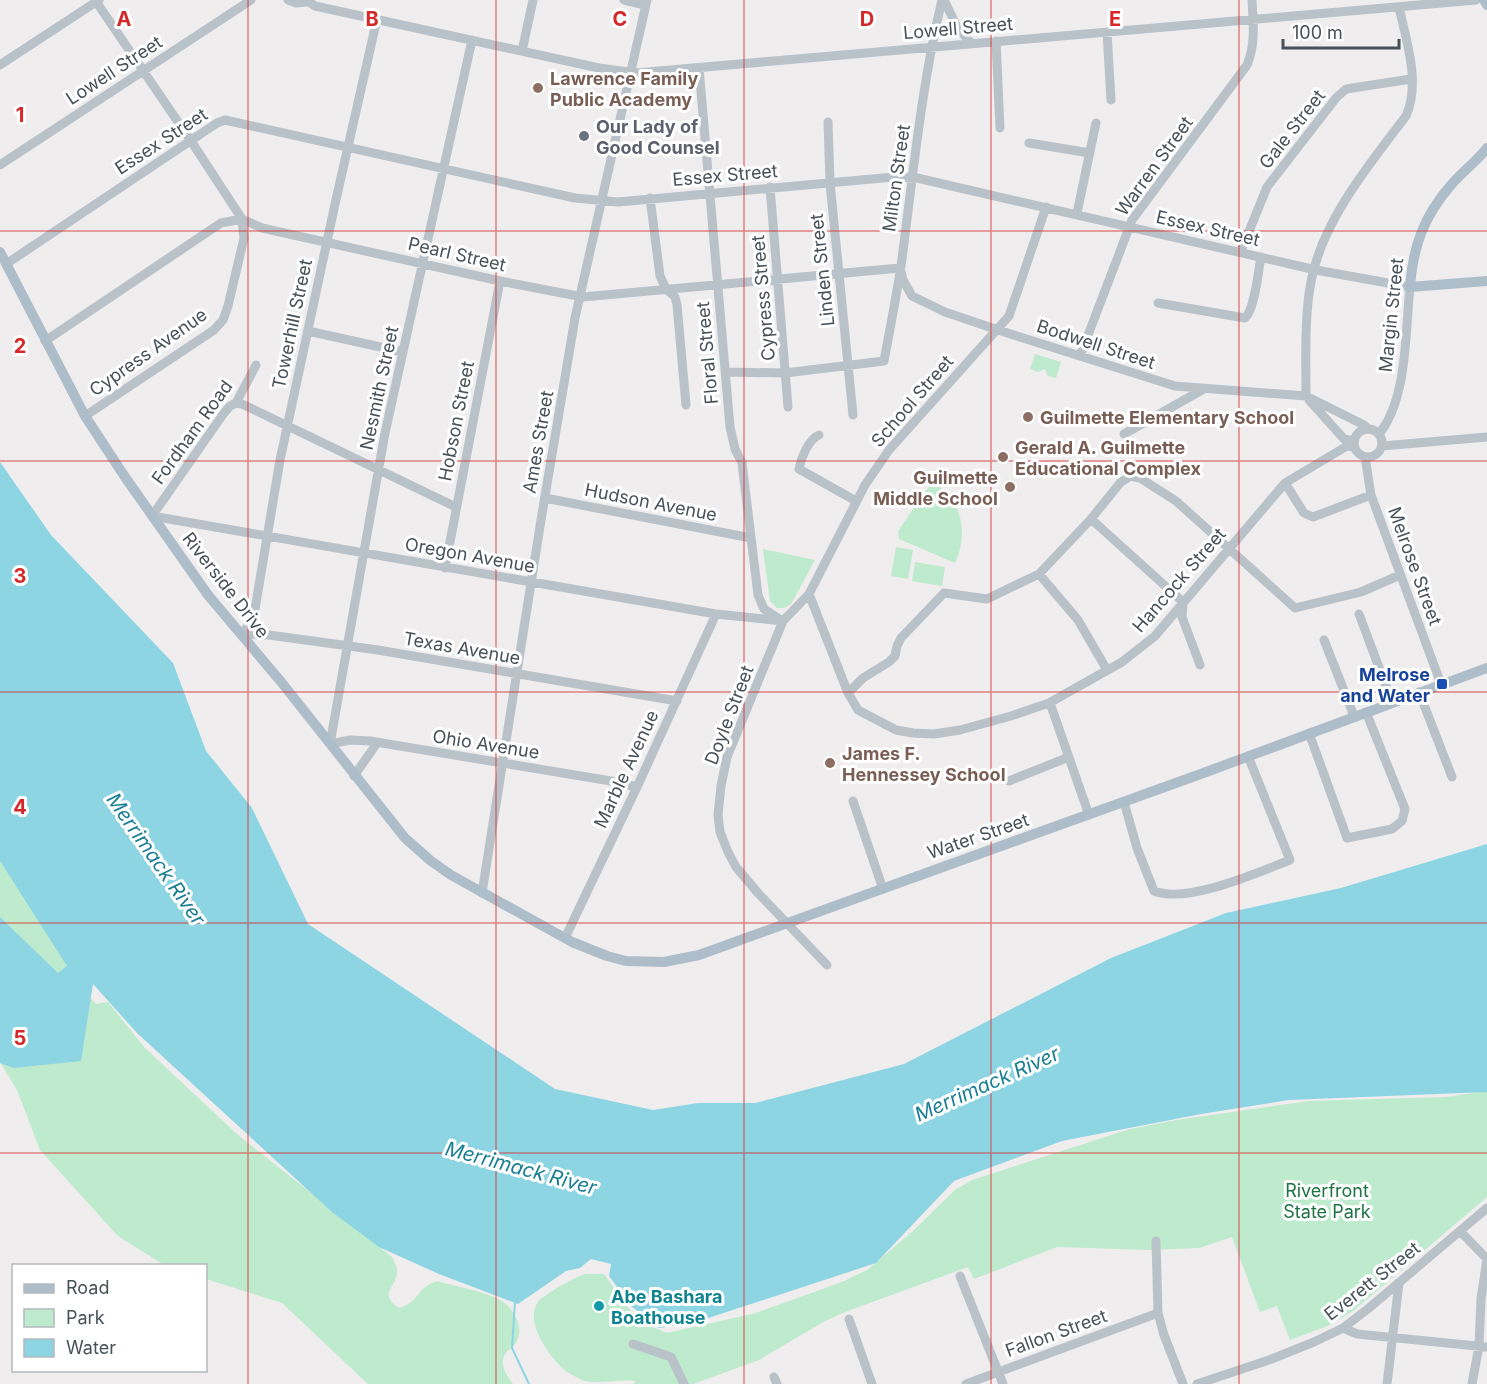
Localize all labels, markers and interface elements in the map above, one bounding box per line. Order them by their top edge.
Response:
text: A [117,7,132,31]
text: B [365,7,379,31]
text: C [613,7,627,31]
text: D [860,7,874,31]
text: E [1109,7,1121,31]
scale bar [1283,12,1398,50]
street label: Lowell Street [902,13,1014,43]
text: 100 m [1292,22,1343,43]
street label: Lowell Street [62,31,166,109]
place label: Lawrence Family Public Academy [550,68,698,110]
marker: Lawrence Family Public Academy [531,81,545,95]
street label: Gale Street [1255,85,1329,173]
text: 1 [16,103,24,127]
street label: Essex Street [111,103,211,179]
street label: Warren Street [1111,112,1197,220]
place label: Our Lady of Good Counsel [596,116,720,158]
street label: Milton Street [878,123,914,233]
marker: Our Lady of Good Counsel [577,129,591,143]
street label: Essex Street [671,160,779,190]
street label: Essex Street [1154,206,1262,250]
street label: Linden Street [806,213,838,327]
street label: Pearl Street [406,233,508,275]
street label: Cypress Street [747,234,779,362]
street label: Towerhill Street [268,257,316,391]
street label: Margin Street [1375,257,1407,373]
street label: Floral Street [692,301,722,405]
street label: Cypress Avenue [85,304,211,400]
street label: Bodwell Street [1034,315,1158,373]
street label: Nesmith Street [356,324,402,452]
text: 2 [14,334,26,358]
street label: School Street [867,351,957,451]
street label: Hobson Street [434,359,478,483]
street label: Fordham Road [147,376,237,488]
street label: Ames Street [519,389,557,495]
place label: Guilmette Elementary School [1040,407,1294,428]
marker: Guilmette Elementary School [1021,410,1035,424]
place label: Gerald A. Guilmette Educational Complex [1015,437,1201,479]
marker: Gerald A. Guilmette Educational Complex [996,450,1010,464]
place label: Guilmette Middle School [873,467,998,509]
street label: Hudson Avenue [583,479,719,525]
marker: Guilmette Middle School [1003,480,1017,494]
street label: Melrose Street [1384,504,1446,628]
street label: Hancock Street [1128,524,1230,636]
street label: Riverside Drive [178,528,274,642]
street label: Oregon Avenue [403,533,537,577]
text: 3 [14,564,26,588]
street label: Texas Avenue [402,627,522,669]
street label: Doyle Street [701,662,758,767]
place label: Melrose and Water [1340,664,1430,706]
marker: Melrose and Water [1435,677,1449,691]
street label: Marble Avenue [590,707,662,831]
street label: Ohio Avenue [431,725,541,763]
place label: James F. Hennessey School [842,743,1006,785]
marker: James F. Hennessey School [823,756,837,770]
water label: Merrimack River [102,788,211,930]
text: 4 [13,795,27,819]
street label: Water Street [925,809,1032,863]
text: 5 [14,1026,26,1050]
water label: Merrimack River [911,1041,1063,1127]
water label: Merrimack River [443,1136,600,1200]
park label: Riverfront State Park [1283,1180,1371,1222]
street label: Everett Street [1320,1237,1424,1325]
legend [12,1264,207,1372]
text: Road [66,1277,109,1298]
place label: Abe Bashara Boathouse [611,1286,722,1328]
marker: Abe Bashara Boathouse [592,1299,606,1313]
street label: Fallon Street [1002,1305,1110,1361]
text: Park [66,1307,105,1328]
text: Water [66,1337,116,1358]

